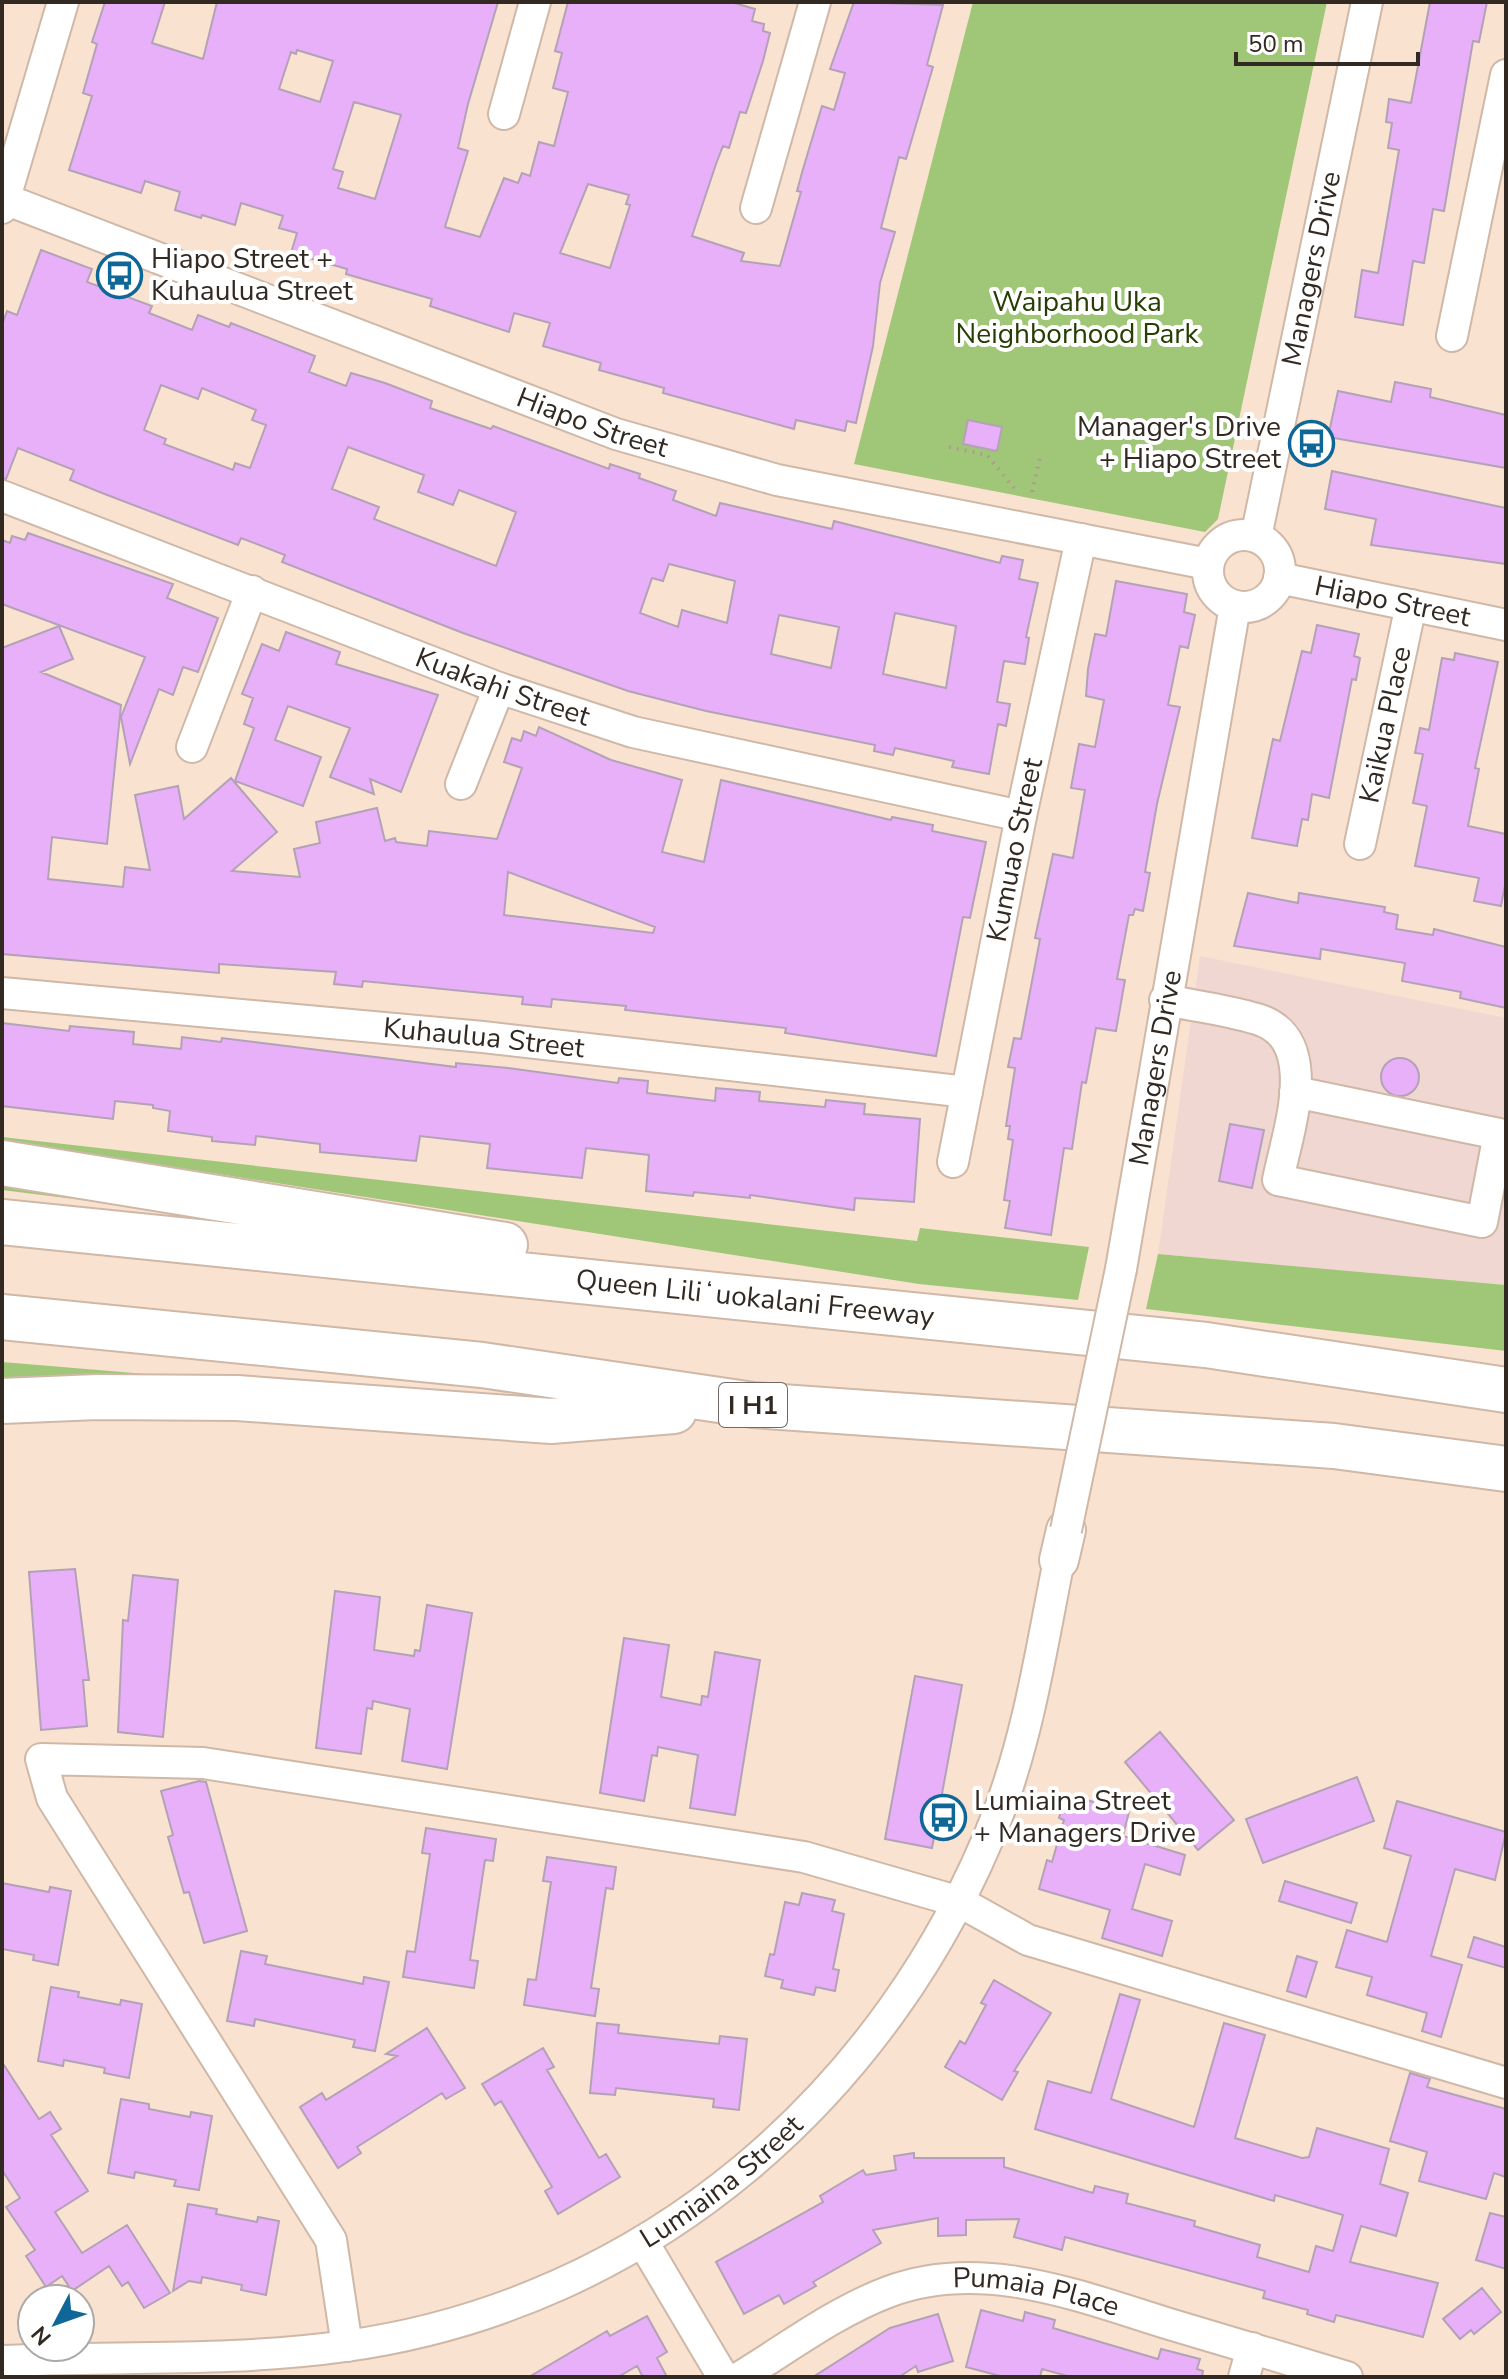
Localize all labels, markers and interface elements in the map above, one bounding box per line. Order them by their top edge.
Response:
scale bar [1236,16,1418,66]
text: 50 m [1248,28,1304,60]
street label: Managers Drive [1273,168,1350,369]
place label: Hiapo Street + Kuhaulua Street [151,240,353,310]
bus stop icon: Hiapo Street + Kuhaulua Street [96,251,144,299]
park label: Waipahu Uka Neighborhood Park [956,283,1199,353]
street label: Hiapo Street [511,379,673,467]
place label: Manager's Drive + Hiapo Street [1077,408,1281,478]
bus stop icon: Manager's Drive + Hiapo Street [1288,419,1336,467]
street label: Hiapo Street [1311,567,1474,636]
street label: Kuakahi Street [410,639,595,736]
street label: Kaikua Place [1350,643,1421,806]
street label: Kumuao Street [978,754,1052,945]
street label: Managers Drive [1120,967,1191,1169]
street label: Kuhaulua Street [382,1009,587,1067]
street label: Queen Liliʻuokalani Freeway [574,1260,937,1336]
road number: I H1 [719,1383,787,1427]
place label: Lumiaina Street + Managers Drive [974,1782,1196,1852]
bus stop icon: Lumiaina Street + Managers Drive [919,1793,967,1841]
street label: Lumiaina Street [633,2107,811,2257]
street label: Pumaia Place [952,2259,1124,2326]
north arrow [16,2283,96,2363]
text: N [25,2319,58,2352]

